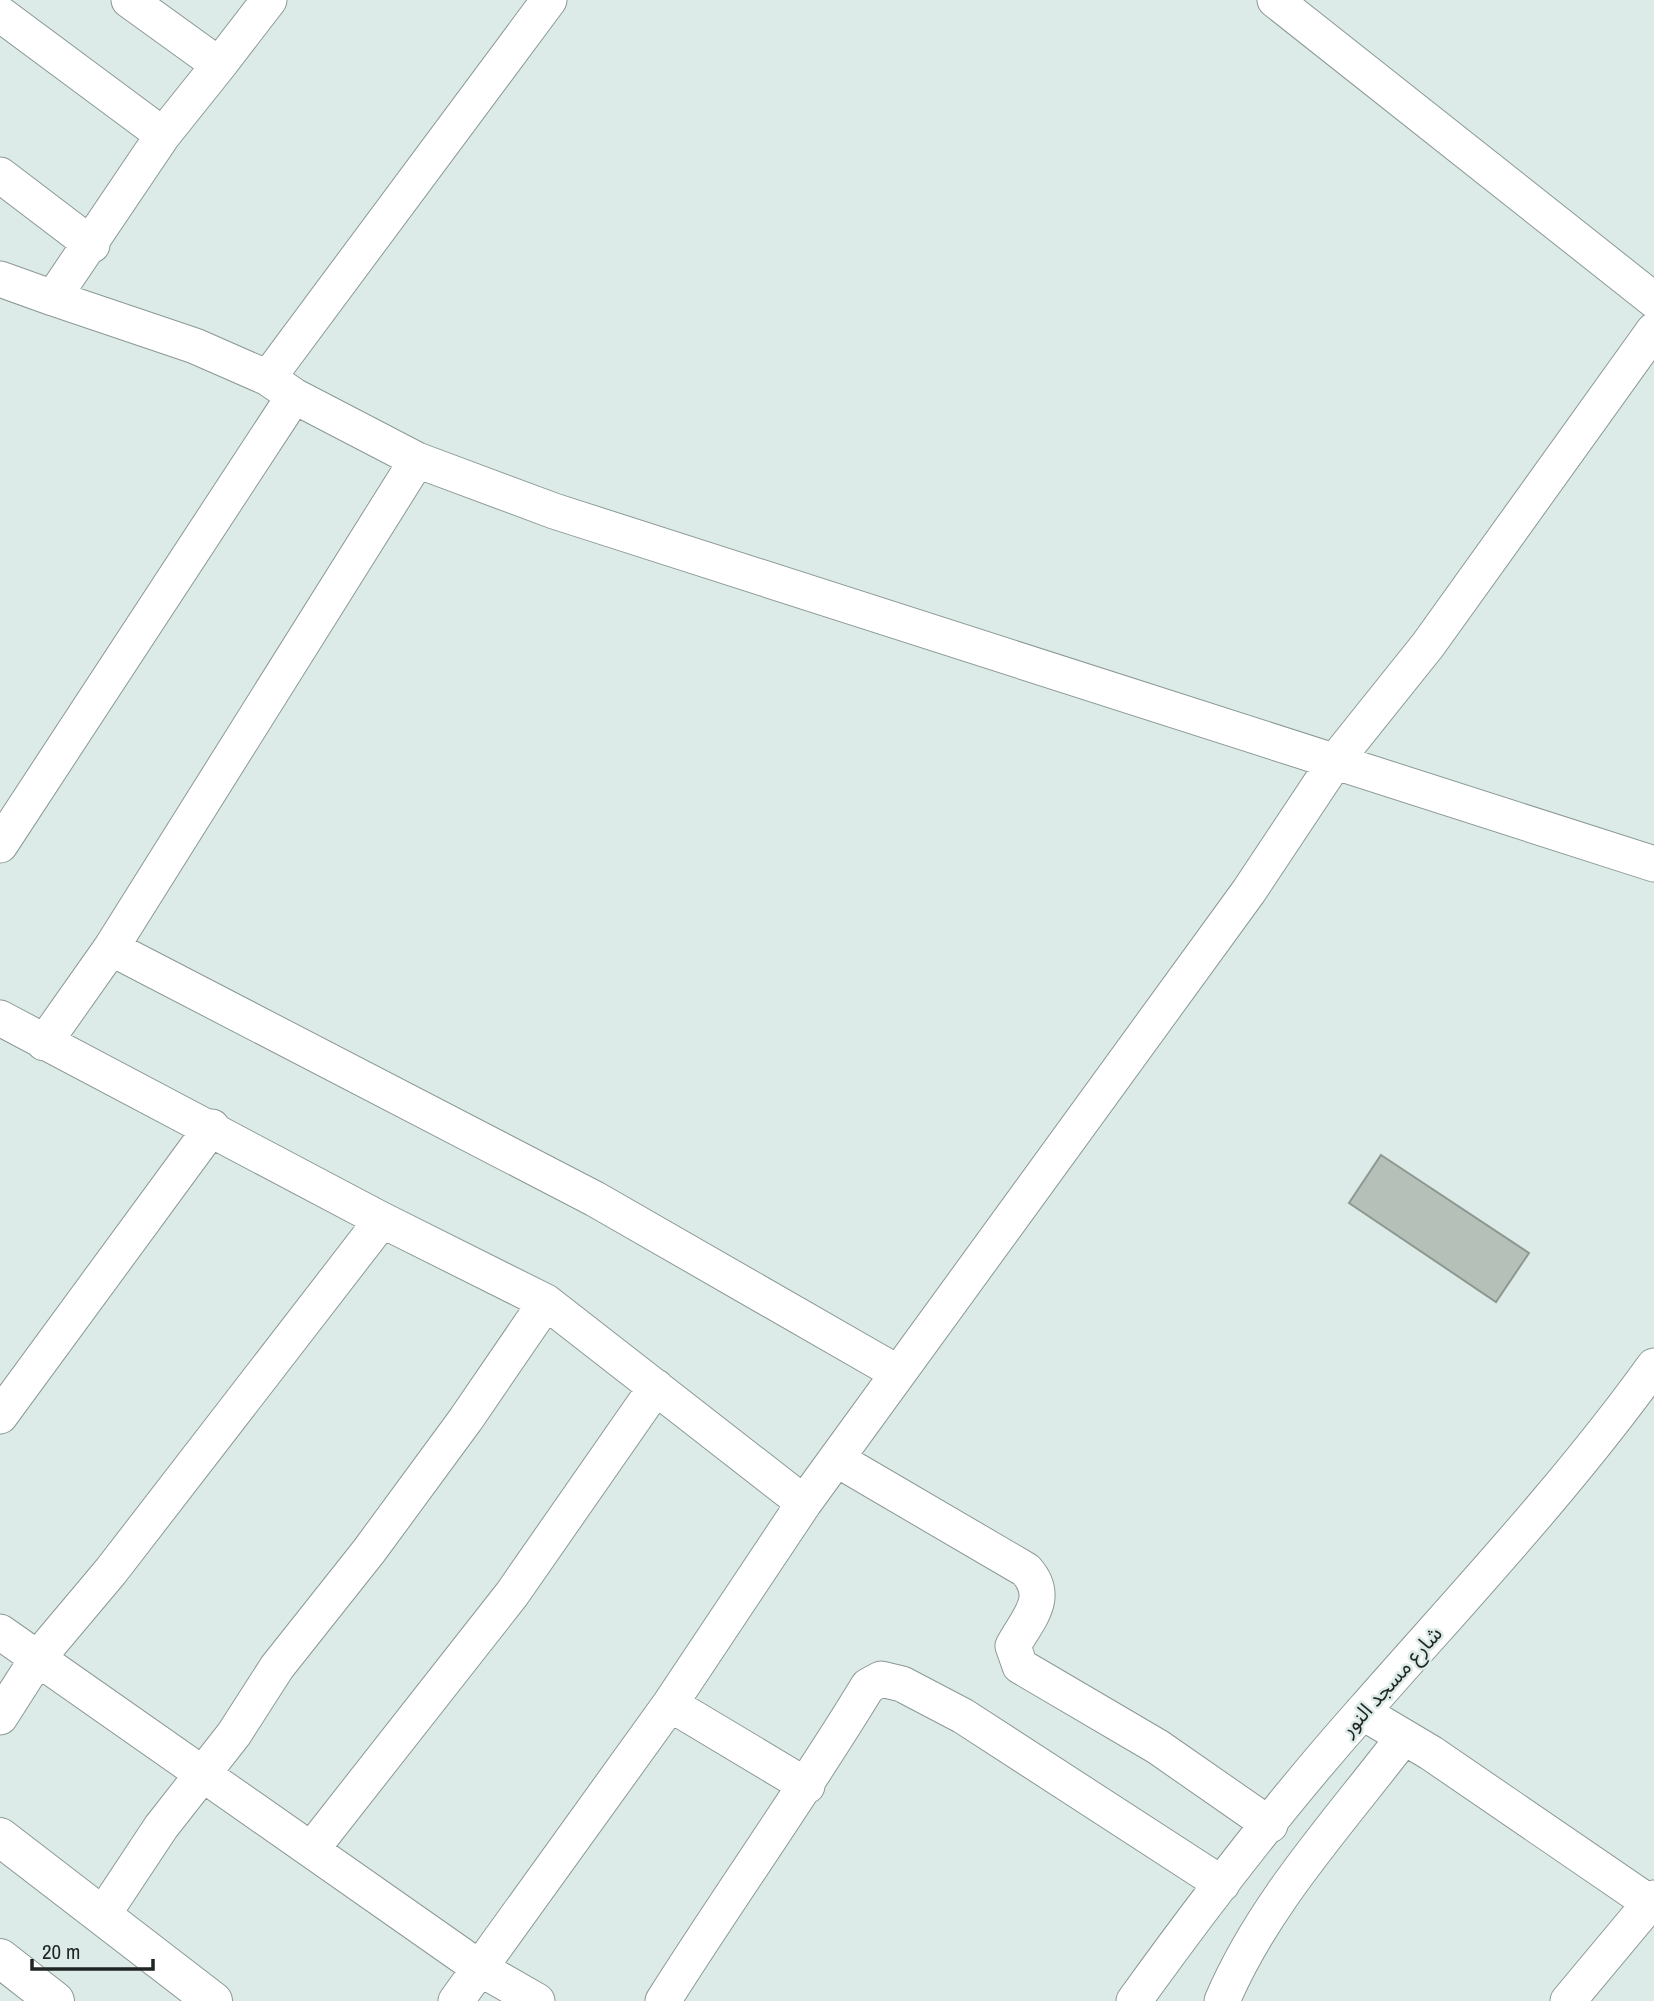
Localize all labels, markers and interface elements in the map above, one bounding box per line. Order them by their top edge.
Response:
street label: شارع مسجد النور [1333,1620,1449,1744]
scale bar [32,1927,152,1971]
text: 20 m [42,1937,80,1966]

